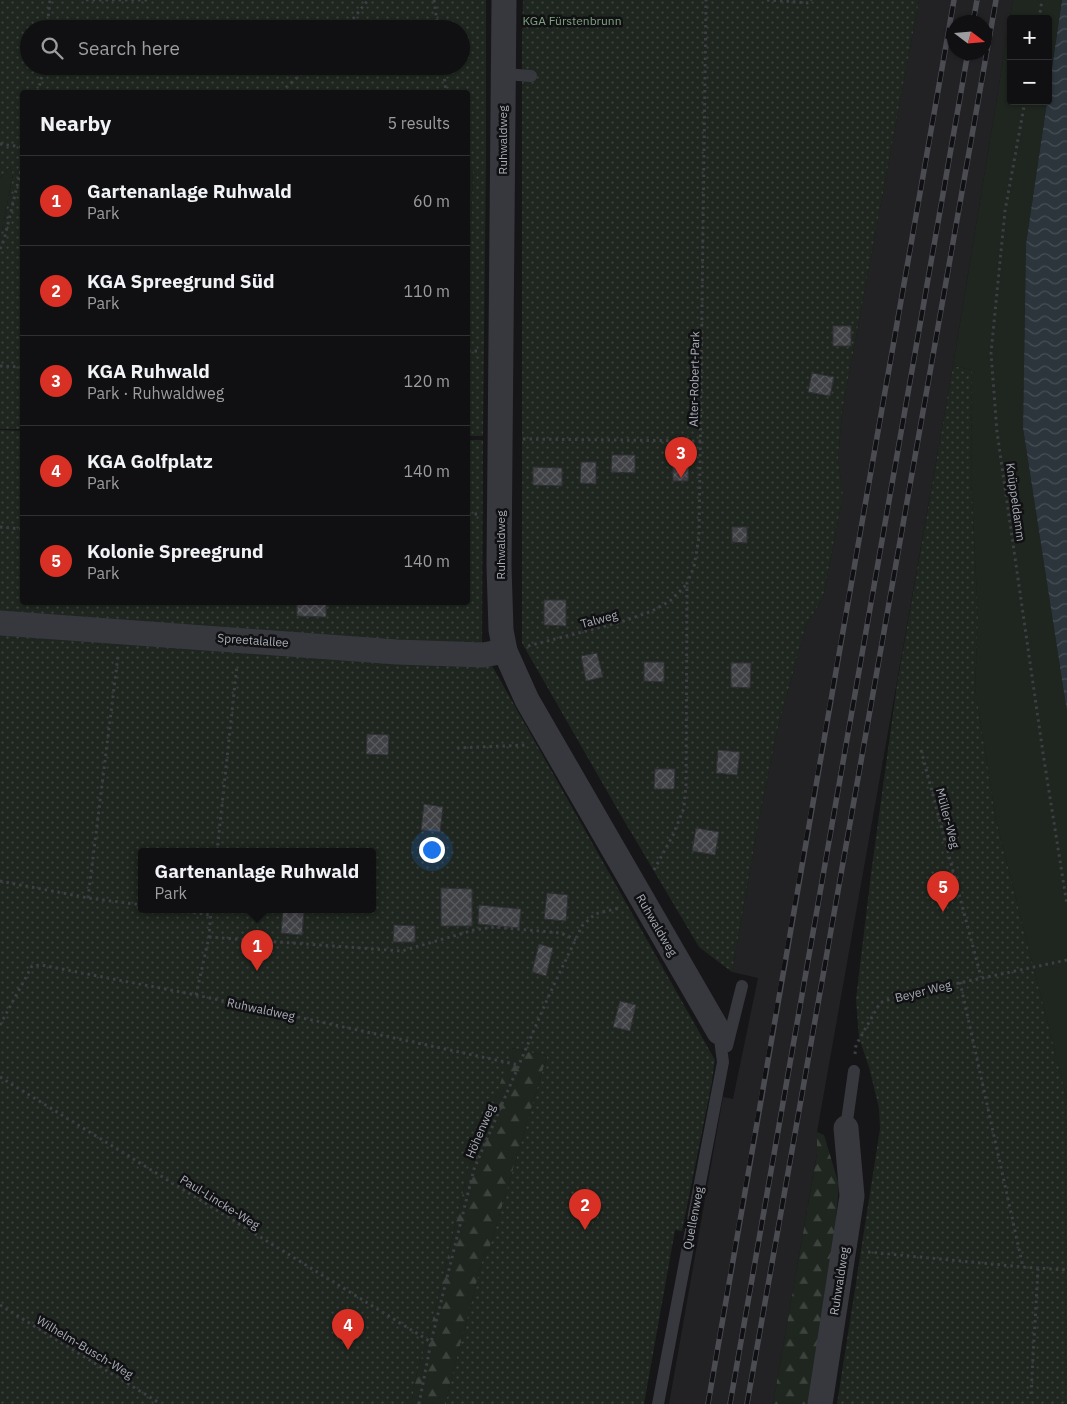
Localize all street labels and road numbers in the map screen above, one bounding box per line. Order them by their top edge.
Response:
street label: Ruhwaldweg [495,105,510,175]
street label: Alter-Robert-Park [686,330,702,427]
street label: Knüppeldamm [1003,462,1029,542]
street label: Ruhwaldweg [493,510,508,580]
street label: Talweg [579,607,620,631]
street label: Spreetalallee [217,630,290,650]
street label: Müller-Weg [933,786,963,850]
street label: Ruhwaldweg [633,891,681,959]
street label: Beyer Weg [893,977,953,1005]
street label: Ruhwaldweg [226,994,297,1024]
street label: Höhenweg [462,1101,498,1160]
street label: Paul-Lincke-Weg [177,1171,263,1233]
street label: Quellenweg [680,1185,707,1251]
street label: Ruhwaldweg [826,1245,852,1316]
street label: Wilhelm-Busch-Weg [34,1312,137,1382]

